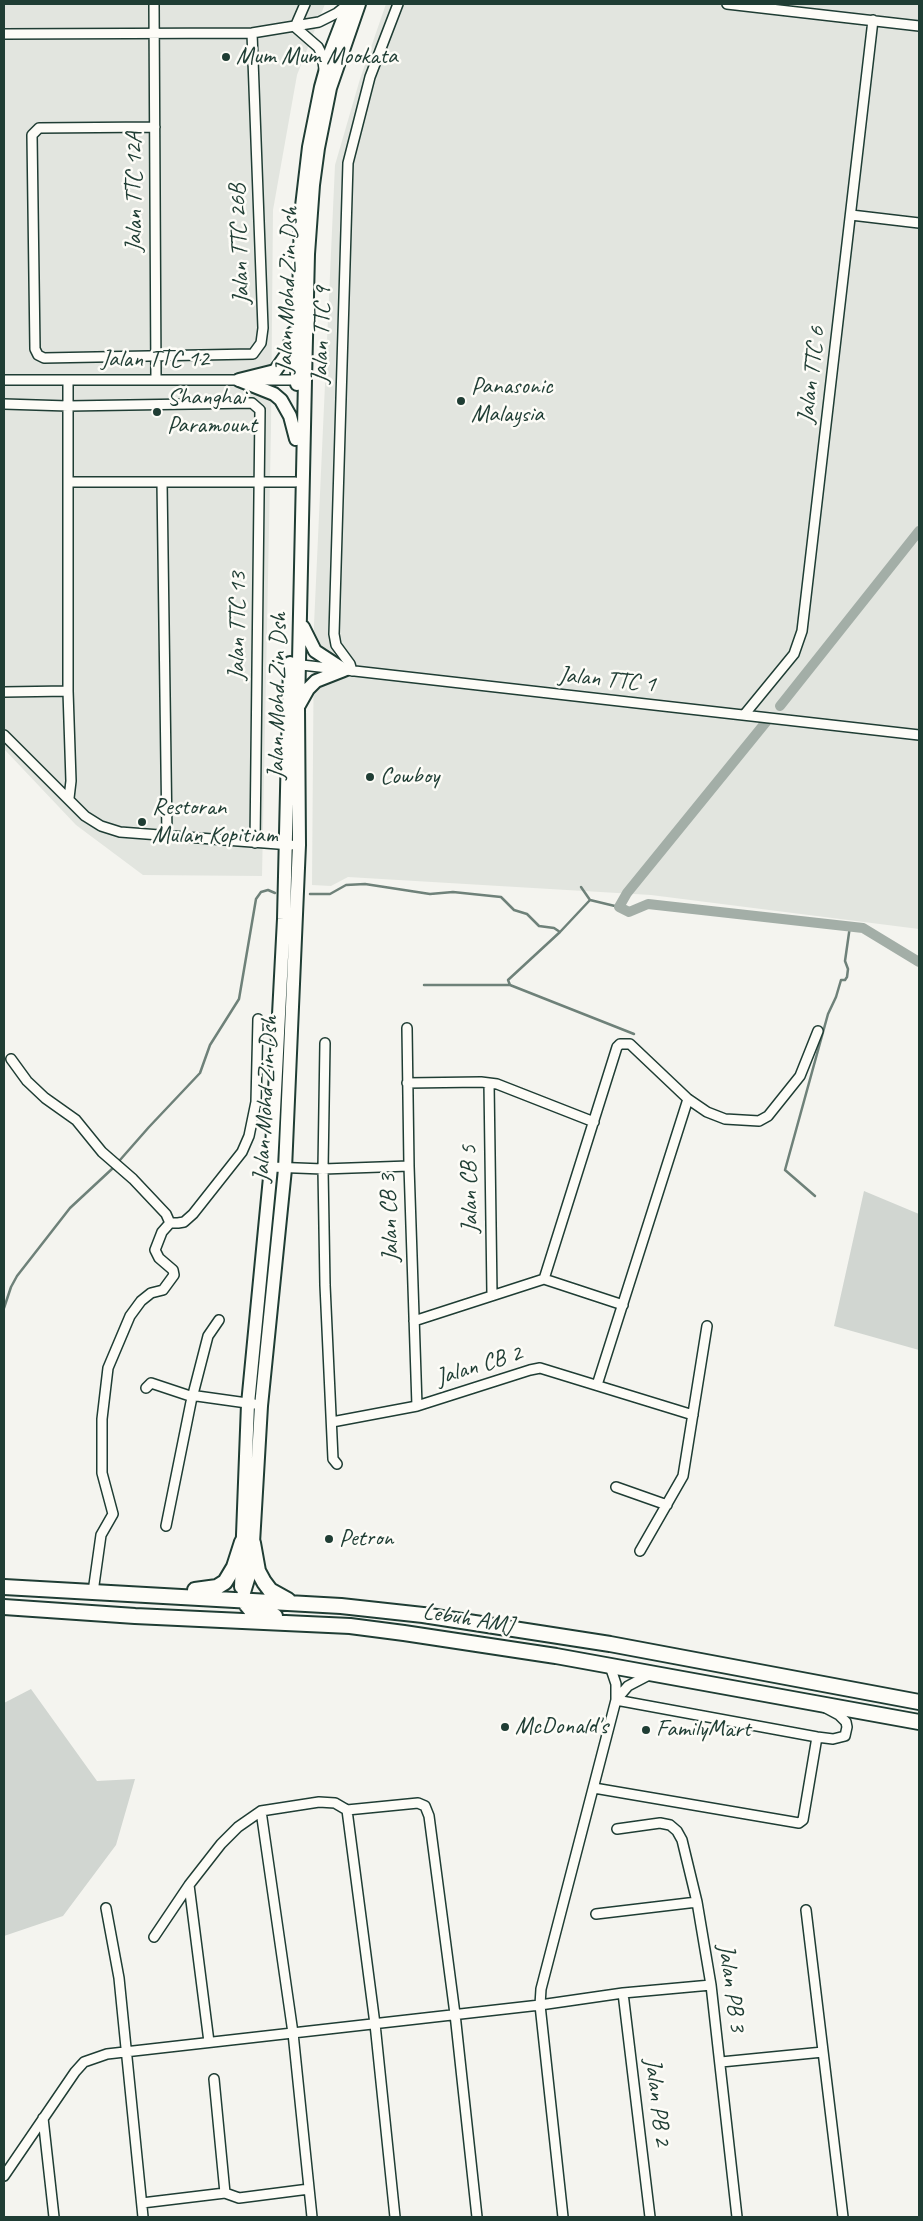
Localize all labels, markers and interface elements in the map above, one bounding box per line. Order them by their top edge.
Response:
place label: Mum Mum Mookata [236,43,398,71]
marker: Mum Mum Mookata [220,51,232,63]
street label: Jalan TTC 12A [121,132,149,252]
street label: Jalan TTC 26B [224,183,256,305]
street label: Jalan Mohd Zin Dsh [271,206,305,374]
street label: Jalan TTC 9 [306,286,338,384]
street label: Jalan TTC 6 [792,325,832,425]
street label: Jalan TTC 12 [101,346,209,374]
place label: Panasonic Malaysia [471,373,553,429]
place label: Shanghai Paramount [167,384,257,440]
marker: Panasonic Malaysia [455,395,467,407]
marker: Shanghai Paramount [151,406,163,418]
street label: Jalan TTC 13 [223,572,253,680]
street label: Jalan Mohd Zin Dsh [262,612,294,780]
street label: Jalan TTC 1 [557,661,657,699]
place label: Cowboy [380,763,439,791]
marker: Cowboy [364,771,376,783]
place label: Restoran Mulan Kopitiam [152,794,278,850]
marker: Restoran Mulan Kopitiam [136,816,148,828]
street label: Jalan Mohd Zin Dsh [247,1015,285,1183]
street label: Jalan CB 5 [455,1145,485,1233]
street label: Jalan CB 3 [374,1173,406,1263]
street label: Jalan CB 2 [433,1339,525,1393]
place label: Petron [339,1525,393,1553]
marker: Petron [323,1533,335,1545]
street label: Lebuh AMJ [421,1598,515,1640]
place label: McDonald's [515,1713,608,1741]
place label: FamilyMart [656,1716,751,1744]
marker: McDonald's [499,1721,511,1733]
marker: FamilyMart [640,1724,652,1736]
street label: Jalan PB 3 [711,1942,751,2034]
street label: Jalan PB 2 [637,2057,677,2147]

